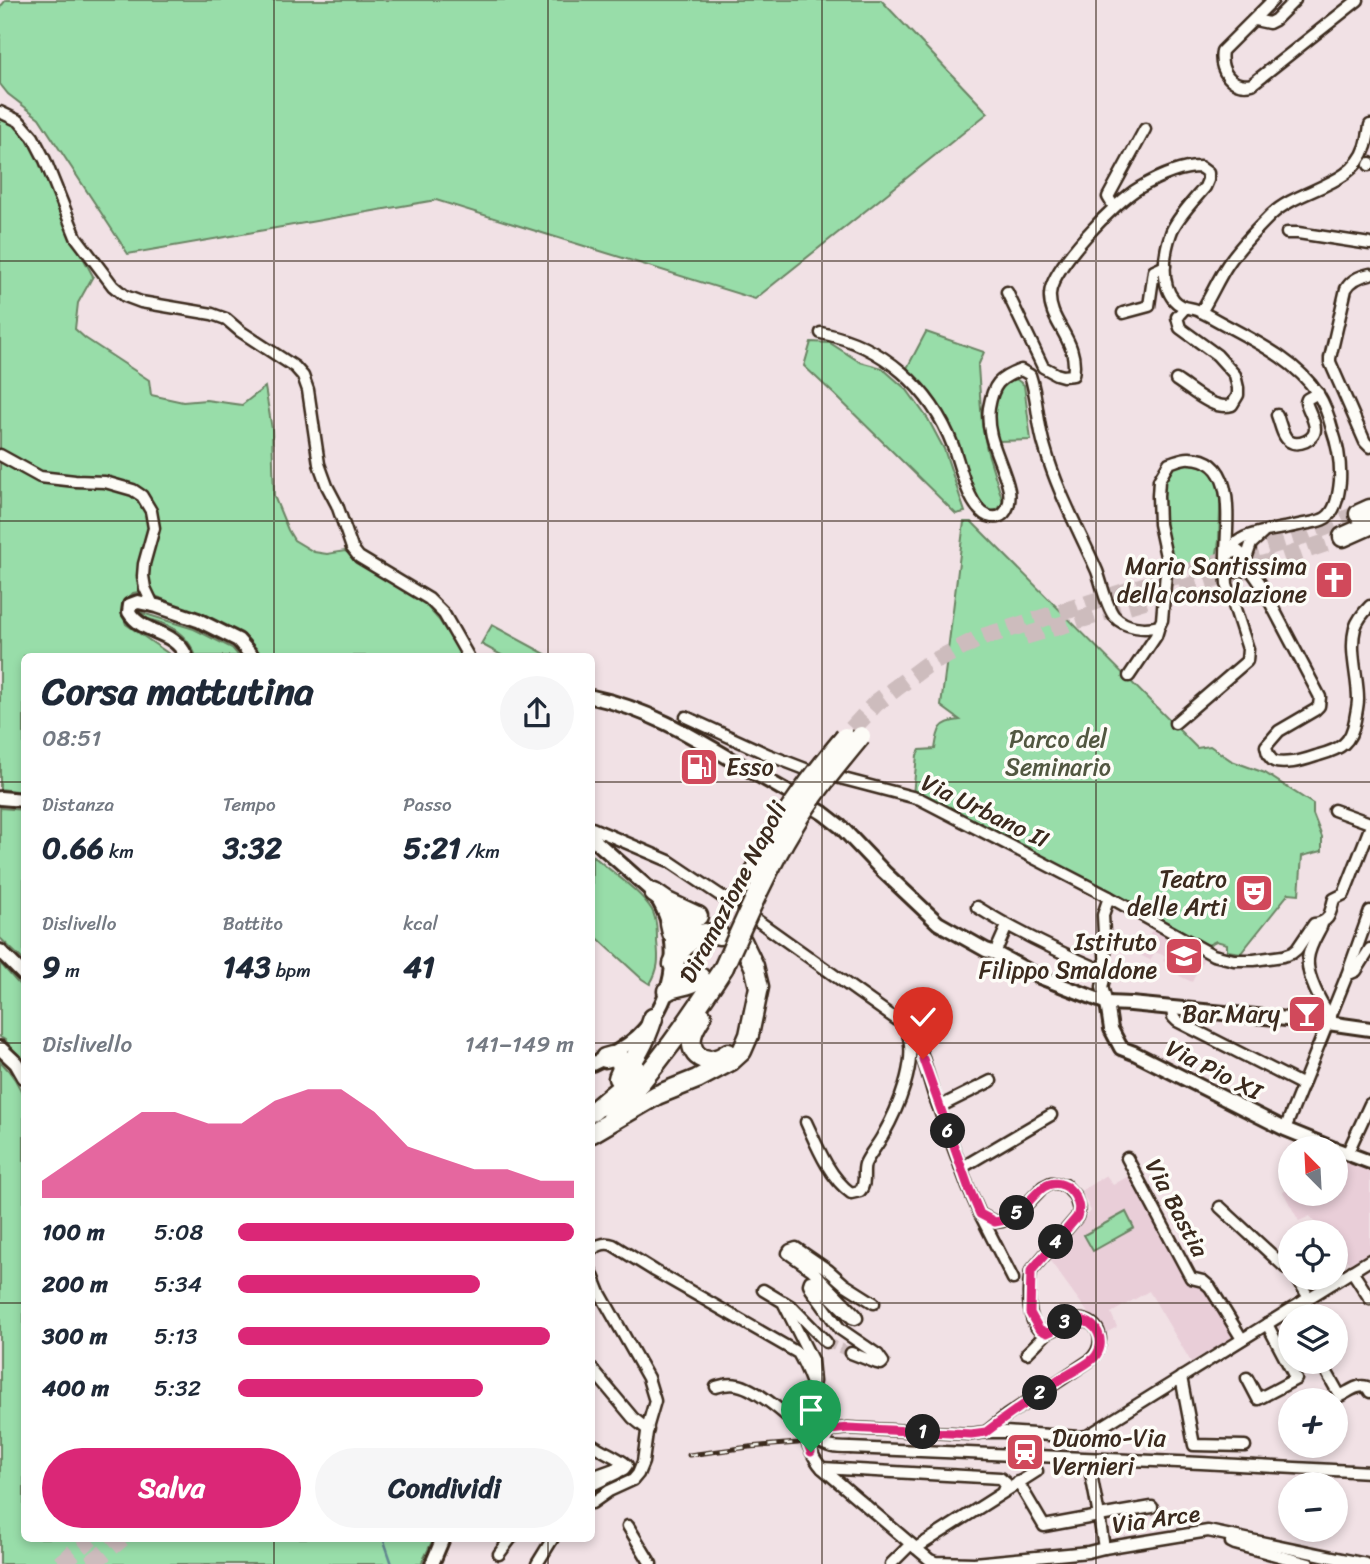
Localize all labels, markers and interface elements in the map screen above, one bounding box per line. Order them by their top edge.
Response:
place label: Maria Santissima della consolazione [1117,545,1307,615]
church icon: Maria Santissima della consolazione [1313,559,1355,601]
text: Corsa mattutina [42,658,314,725]
button: share [500,676,574,750]
text: 08:51 [42,718,101,759]
park label: Parco del Seminario [1005,718,1111,788]
fuel station icon: Esso [678,746,720,788]
place label: Esso [726,746,774,788]
street label: Via Urbano II [914,762,1057,860]
text: Distanza [42,788,114,821]
text: Tempo [223,788,276,821]
text: Passo [403,788,452,821]
street label: Diramazione Napoli [667,793,799,991]
text: 0.66 [42,821,104,875]
text: 3:32 [223,821,282,875]
text: 5:21 [403,821,461,875]
text: km [104,835,134,868]
text: /km [461,835,500,868]
place label: Teatro delle Arti [1127,858,1227,928]
theatre icon: Teatro delle Arti [1233,872,1275,914]
text: Dislivello [42,907,116,940]
text: Battito [223,907,283,940]
text: kcal [403,907,438,940]
place label: Istituto Filippo Smaldone [979,921,1157,991]
school or university icon: Istituto Filippo Smaldone [1163,935,1205,977]
text: 9 [42,940,60,994]
text: 143 [223,940,271,994]
text: 41 [403,940,435,994]
text: m [60,954,80,987]
text: bpm [271,954,311,987]
pin [893,987,953,1059]
place label: Bar Mary [1182,993,1281,1035]
bar icon: Bar Mary [1286,993,1328,1035]
icon: check [904,998,942,1036]
text: Dislivello [42,1024,132,1065]
text: 141–149 m [465,1024,574,1065]
street label: Via Pio XI [1158,1028,1271,1113]
pin: 6 [930,1114,965,1148]
text: 6 [942,1114,953,1147]
north arrow [1278,1136,1348,1206]
map controls [1278,1136,1348,1542]
street label: Via Bastia [1133,1151,1221,1266]
pin: 5 [1000,1196,1034,1230]
text: 5 [1011,1196,1022,1229]
text: 100 m [42,1212,105,1253]
text: 5:08 [154,1212,203,1253]
button: locate [1278,1220,1348,1290]
pin: 4 [1038,1224,1074,1260]
text: 4 [1050,1225,1061,1258]
text: 200 m [42,1264,108,1305]
text: 5:34 [154,1264,202,1305]
pin: 3 [1048,1304,1082,1340]
button: layers [1278,1304,1348,1374]
text: 3 [1059,1305,1070,1338]
text: 300 m [42,1316,107,1357]
text: 5:13 [154,1316,198,1357]
text: 400 m [42,1368,109,1409]
text: 5:32 [154,1368,201,1409]
pin: 2 [1023,1376,1058,1410]
text: 2 [1034,1376,1045,1409]
pin [781,1380,841,1452]
button: + [1278,1388,1348,1458]
icon: arrive [792,1391,830,1429]
pin: 1 [906,1414,940,1450]
text: 1 [918,1415,927,1448]
place label: Duomo-Via Vernieri [1052,1417,1167,1487]
station icon: Duomo-Via Vernieri [1004,1431,1046,1473]
button: Salva [42,1448,301,1528]
button: Condividi [315,1448,574,1528]
button: − [1278,1472,1348,1542]
street label: Via Arce [1109,1492,1203,1546]

